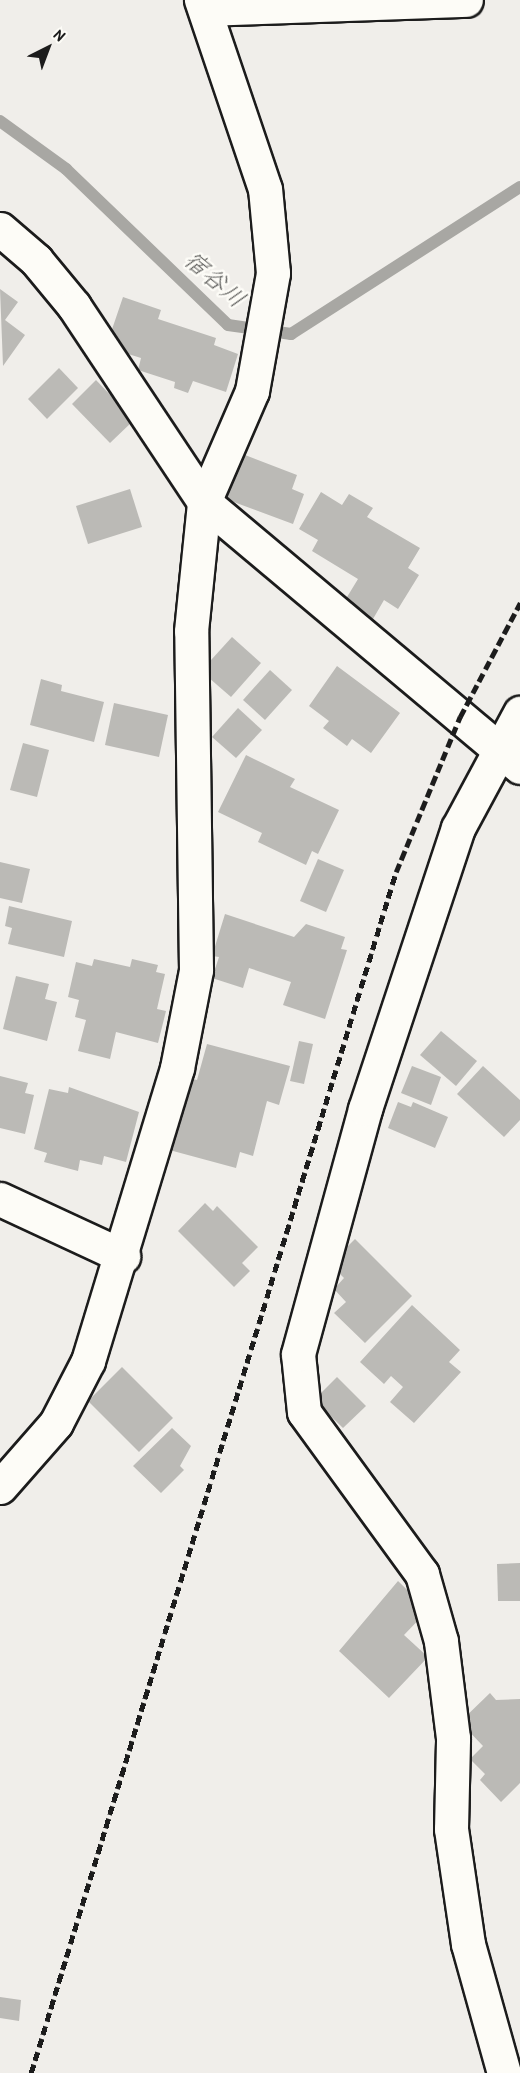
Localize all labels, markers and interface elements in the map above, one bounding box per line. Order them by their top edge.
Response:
north arrow [18,18,78,78]
text: N [50,24,71,46]
water label: 宿谷川 [178,245,252,313]

